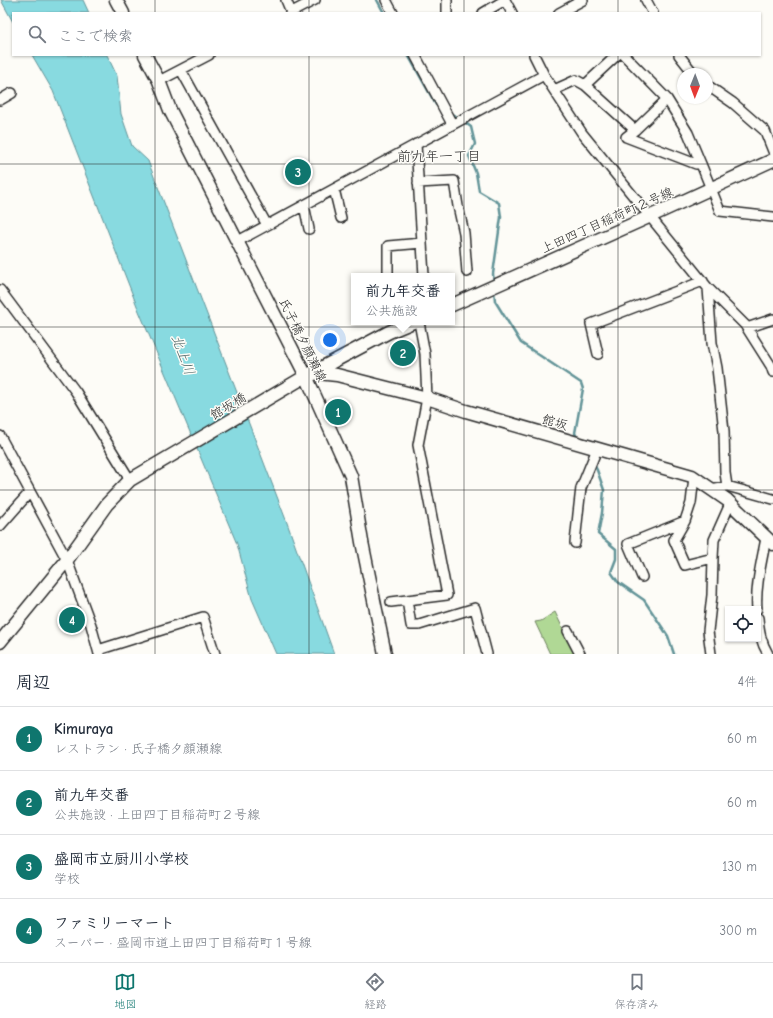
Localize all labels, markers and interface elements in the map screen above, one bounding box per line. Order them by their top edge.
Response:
search box [12,12,761,56]
icon: search [26,23,48,45]
text: ここで検索 [58,27,133,45]
north arrow [677,68,713,104]
district label: 前九年一丁目 [397,148,481,165]
pin: 3 [285,157,311,187]
street label: 上田四丁目稲荷町２号線 [539,184,676,256]
popup [351,273,455,325]
text: 前九年交番 [365,282,441,300]
street label: 氏子橋夕顔瀬線 [276,296,330,385]
text: 公共施設 [365,303,418,318]
your location [320,330,340,350]
water label: 北上川 [168,332,198,378]
pin: 2 [390,338,416,368]
street label: 館坂橋 [207,390,249,422]
pin: 1 [325,397,351,427]
street label: 館坂 [540,411,570,433]
pin: 4 [59,605,85,635]
map controls [725,606,761,642]
button: locate [725,606,761,642]
text: 周辺 [16,673,50,692]
text: 4件 [738,674,757,689]
text: Kimuraya [54,720,113,738]
text: 1 [26,731,32,746]
text: 60 m [727,731,757,746]
text: レストラン · 氏子橋夕顔瀬線 [54,741,222,756]
text: 前九年交番 [54,786,129,804]
text: 2 [26,795,32,810]
text: 60 m [727,795,757,810]
text: 公共施設 · 上田四丁目稲荷町２号線 [54,807,260,822]
text: 盛岡市立厨川小学校 [54,850,189,868]
text: 3 [26,859,32,874]
text: 130 m [722,859,757,874]
text: 学校 [54,871,80,886]
text: ファミリーマート [54,914,175,932]
text: 4 [26,923,32,938]
text: 300 m [719,923,757,938]
text: スーパー · 盛岡市道上田四丁目稲荷町１号線 [54,935,311,950]
tab: 地図 [114,971,136,1011]
tab: 経路 [364,971,386,1011]
tab: 保存済み [615,971,659,1011]

